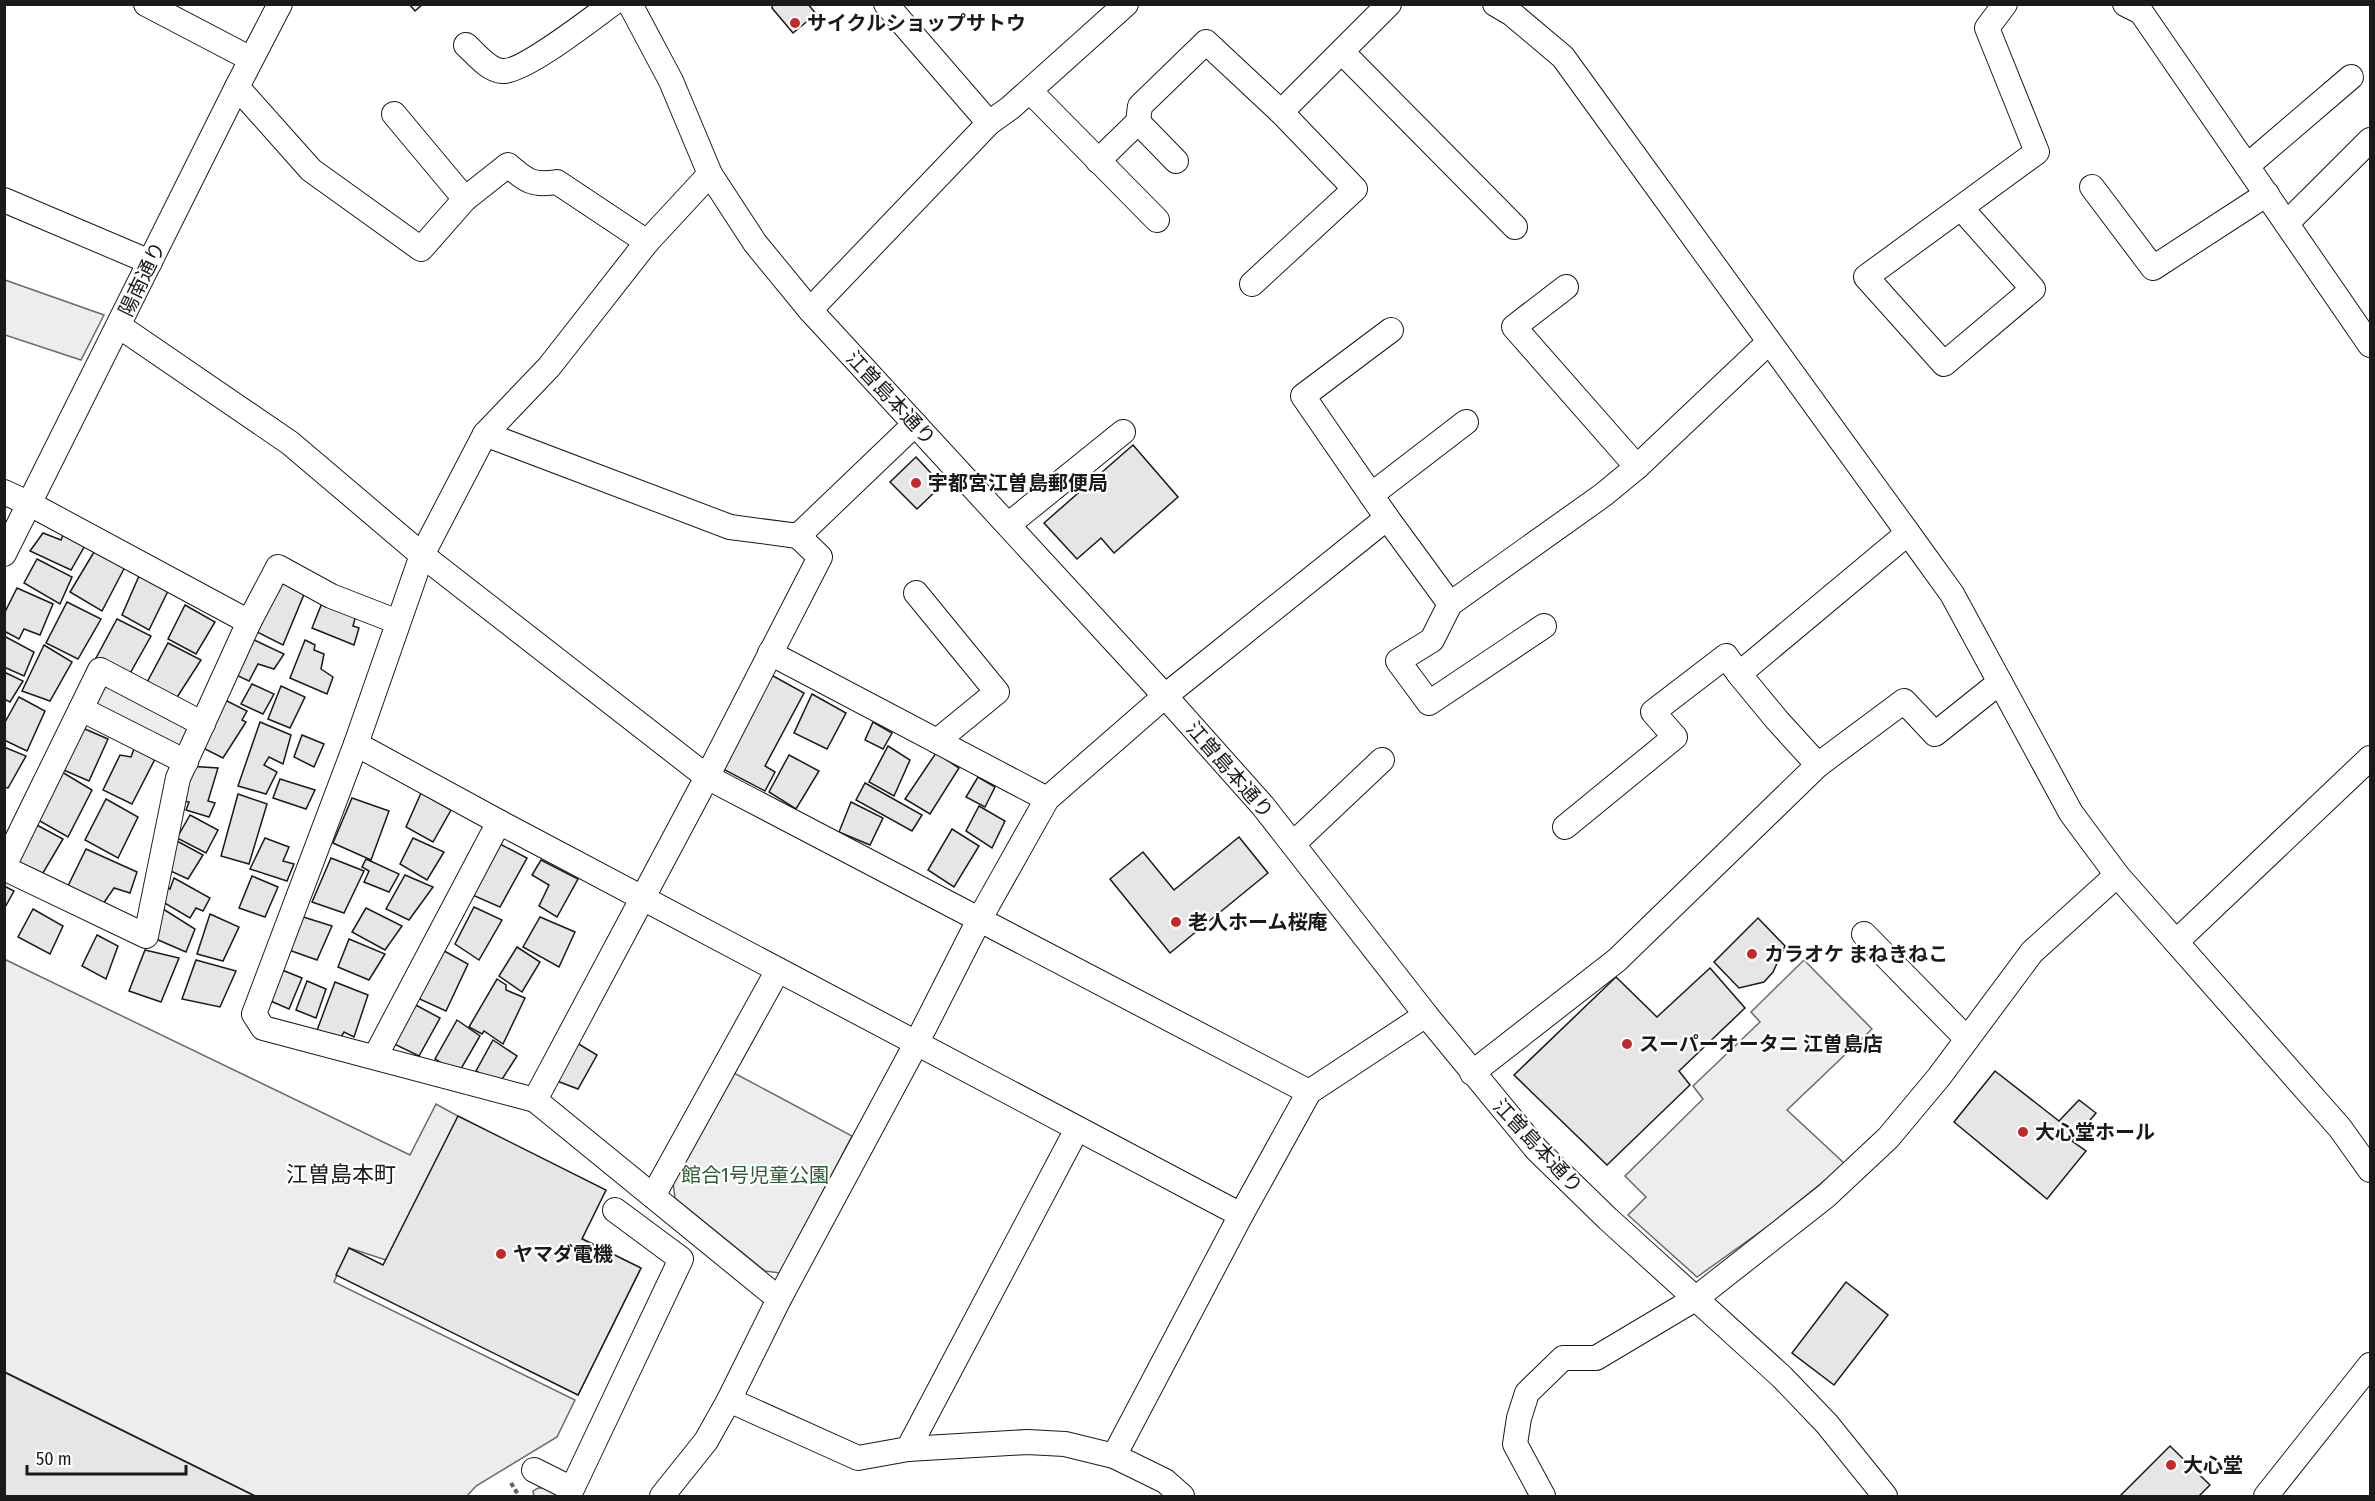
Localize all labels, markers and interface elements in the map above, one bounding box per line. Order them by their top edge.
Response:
place label: サイクルショップサトウ [807,11,1026,35]
marker: サイクルショップサトウ [788,16,802,30]
street label: 陽南通り [114,238,170,320]
street label: 江曽島本通り [841,346,941,450]
place label: 宇都宮江曽島郵便局 [928,471,1108,495]
marker: 宇都宮江曽島郵便局 [909,476,923,490]
street label: 江曽島本通り [1182,717,1278,823]
place label: 老人ホーム桜庵 [1188,910,1327,934]
marker: 老人ホーム桜庵 [1169,915,1183,929]
place label: カラオケ まねきねこ [1764,942,1948,966]
marker: カラオケ まねきねこ [1745,947,1759,961]
place label: スーパーオータニ 江曽島店 [1639,1032,1883,1056]
marker: スーパーオータニ 江曽島店 [1620,1037,1634,1051]
street label: 江曽島本通り [1488,1094,1588,1198]
place label: 大心堂ホール [2035,1120,2155,1144]
marker: 大心堂ホール [2016,1125,2030,1139]
district label: 江曽島本町 [286,1161,396,1188]
park label: 館合1号児童公園 [681,1163,829,1187]
place label: ヤマダ電機 [513,1242,613,1266]
marker: ヤマダ電機 [494,1247,508,1261]
scale bar [27,1438,186,1476]
text: 50 m [36,1448,72,1470]
place label: 大心堂 [2183,1453,2243,1477]
marker: 大心堂 [2164,1458,2178,1472]

